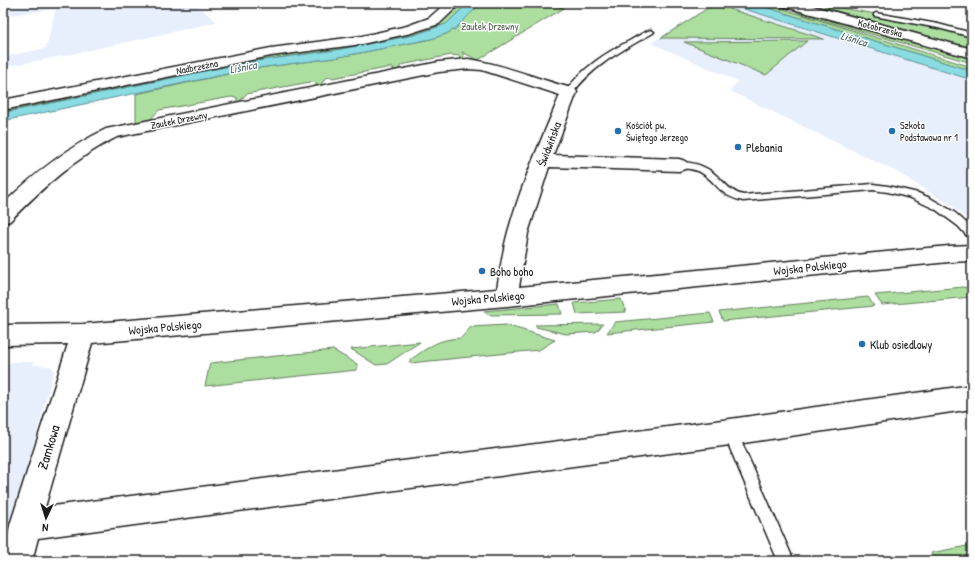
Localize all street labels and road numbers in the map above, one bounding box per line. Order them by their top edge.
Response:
street label: Kołobrzeska [856,16,904,40]
street label: Nadbrzeżna [175,57,219,77]
street label: Zaułek Drzewny [150,108,208,132]
street label: Świdwińska [533,119,565,169]
street label: Wojska Polskiego [773,255,847,279]
street label: Wojska Polskiego [451,286,525,310]
street label: Wojska Polskiego [128,315,202,339]
street label: Zamkowa [32,422,64,472]

